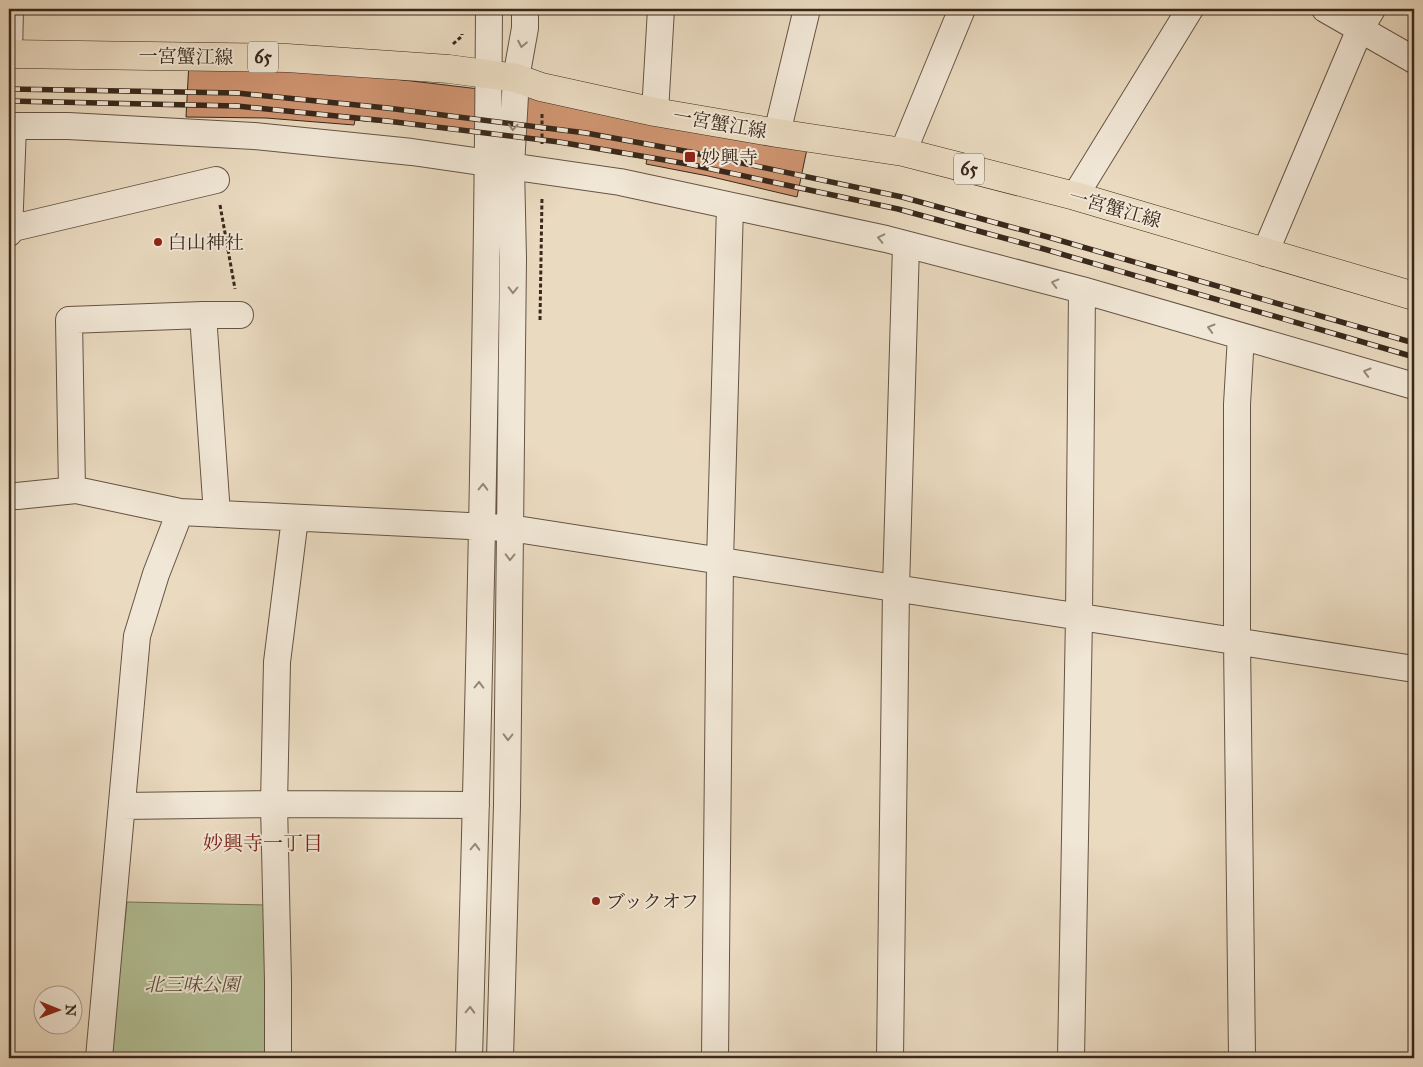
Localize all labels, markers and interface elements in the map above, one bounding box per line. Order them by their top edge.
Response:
one-way arrow [518,39,528,48]
road number: 65 [248,42,278,72]
street label: 一宮蟹江線 [138,44,234,69]
street label: 一宮蟹江線 [671,104,769,143]
one-way arrow [508,123,519,131]
place label: 妙興寺 [701,146,758,169]
marker: 妙興寺 [683,150,697,164]
road number: 65 [954,153,984,184]
street label: 一宮蟹江線 [1066,184,1164,233]
place label: 白山神社 [168,231,244,254]
one-way arrow [876,234,885,244]
marker: 白山神社 [152,236,164,248]
one-way arrow [1051,279,1059,289]
one-way arrow [508,286,518,294]
one-way arrow [1208,323,1216,333]
one-way arrow [1364,368,1372,378]
one-way arrow [478,483,488,490]
one-way arrow [505,554,515,561]
one-way arrow [474,680,484,688]
one-way arrow [503,734,513,741]
district label: 妙興寺一丁目 [203,831,323,855]
one-way arrow [470,843,481,851]
place label: ブックオフ [606,890,699,913]
marker: ブックオフ [590,895,602,907]
park label: 北三味公園 [144,973,242,996]
north arrow [32,984,82,1034]
text: N [62,1004,79,1016]
one-way arrow [465,1005,476,1013]

